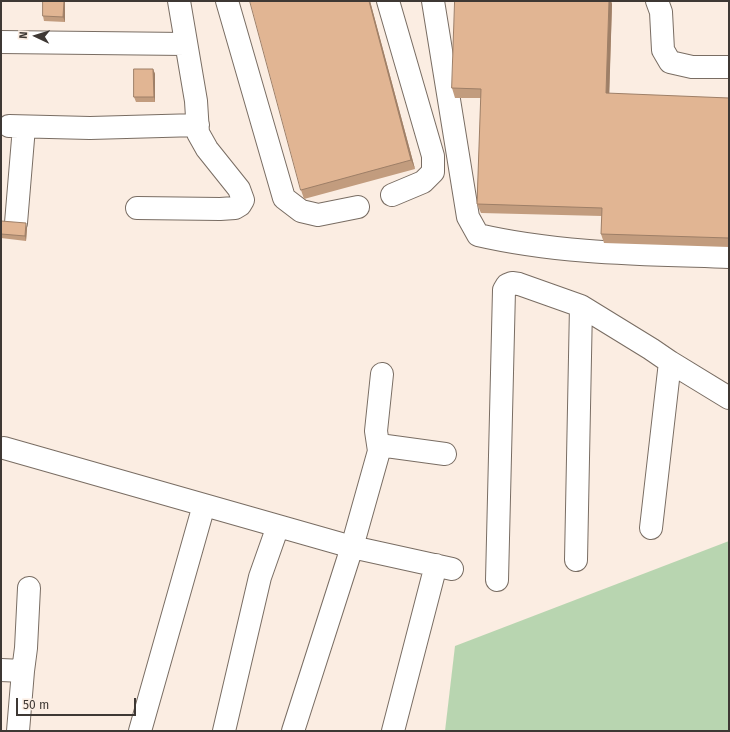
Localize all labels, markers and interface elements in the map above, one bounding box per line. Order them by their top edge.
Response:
north arrow [16,16,56,56]
text: N [17,31,30,39]
scale bar [18,690,138,716]
text: 50 m [23,698,49,712]

